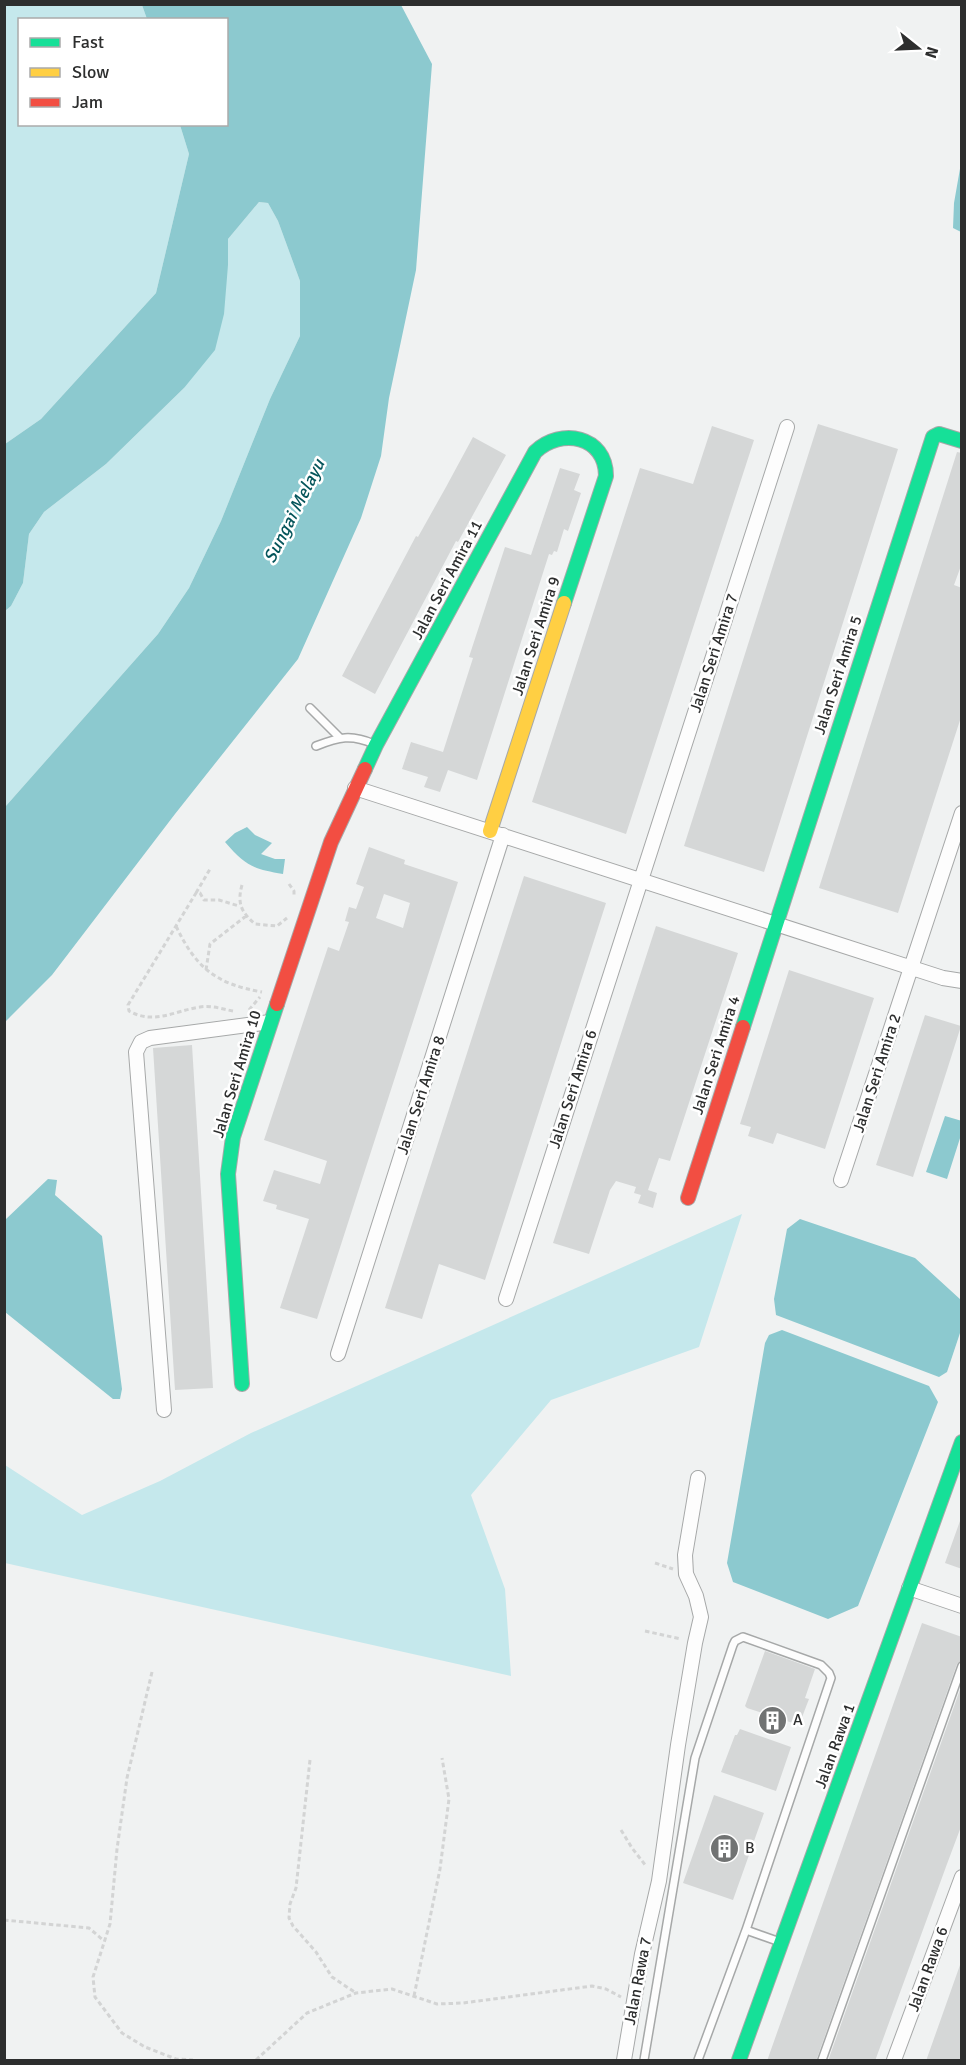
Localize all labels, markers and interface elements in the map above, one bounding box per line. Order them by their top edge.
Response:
legend [18,18,228,126]
north arrow [888,18,948,78]
text: Fast [72,31,104,53]
text: N [920,44,943,61]
text: Slow [72,61,109,83]
text: Jam [72,91,103,113]
water label: Sungai Melayu [259,455,330,566]
street label: Jalan Seri Amira 11 [407,517,487,643]
street label: Jalan Seri Amira 9 [507,574,565,698]
street label: Jalan Seri Amira 7 [685,591,743,715]
street label: Jalan Seri Amira 5 [809,613,867,737]
street label: Jalan Seri Amira 4 [687,993,745,1117]
street label: Jalan Seri Amira 10 [208,1008,266,1140]
street label: Jalan Seri Amira 2 [848,1011,906,1135]
street label: Jalan Seri Amira 6 [544,1027,602,1151]
street label: Jalan Seri Amira 8 [392,1033,450,1157]
street label: Jalan Rawa 1 [810,1701,860,1791]
building icon: A [756,1704,788,1736]
place label: A [793,1710,803,1730]
building icon: B [708,1832,740,1864]
place label: B [745,1838,755,1858]
street label: Jalan Rawa 6 [903,1924,953,2014]
street label: Jalan Rawa 7 [620,1935,656,2027]

